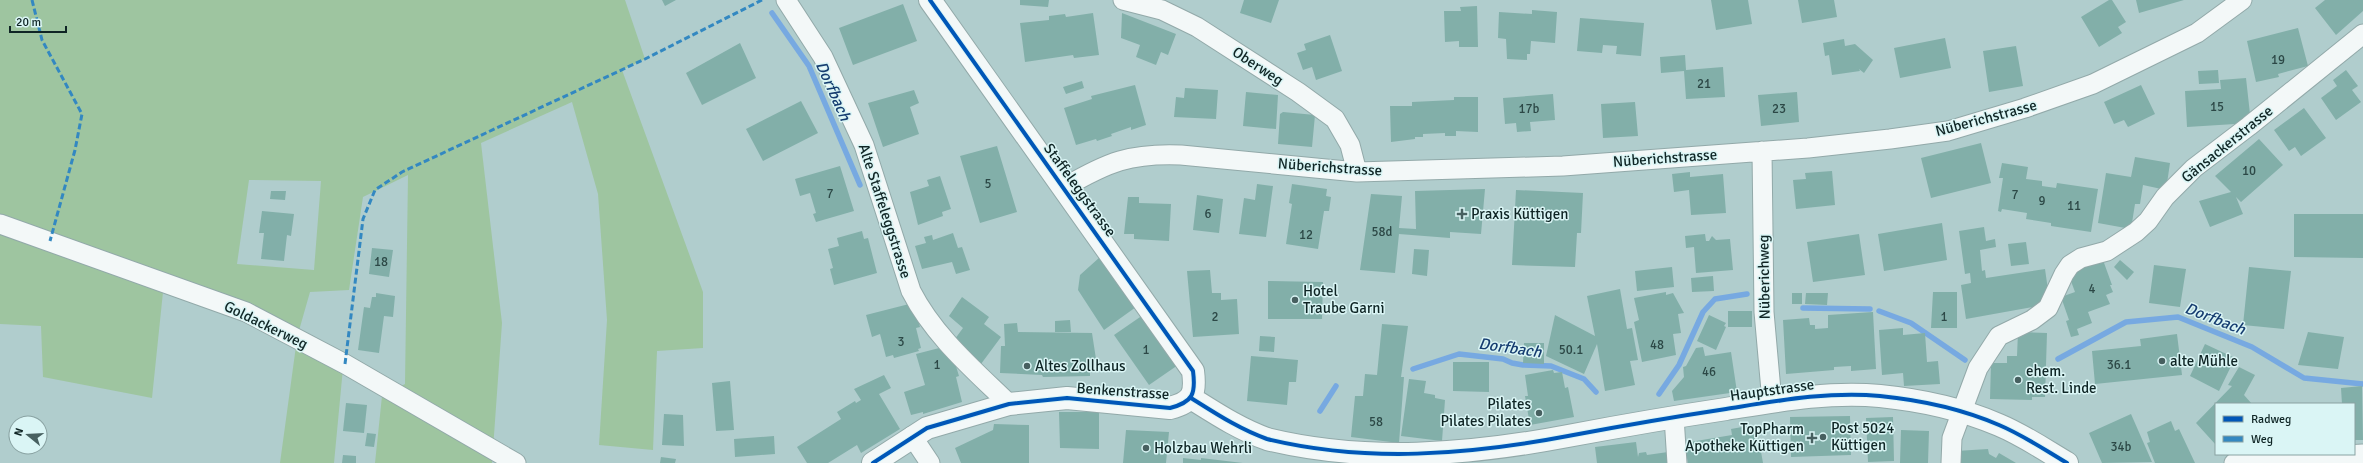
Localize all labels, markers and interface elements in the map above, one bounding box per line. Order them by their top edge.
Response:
scale bar [10,8,66,34]
text: 20 m [16,15,41,30]
street label: Oberweg [1229,43,1287,89]
house number: 19 [2271,52,2285,68]
water label: Dorfbach [811,58,856,125]
house number: 21 [1697,76,1711,92]
street label: Nüberichstrasse [1933,96,2039,140]
house number: 15 [2210,99,2224,115]
house number: 17b [1519,101,1540,117]
house number: 23 [1772,101,1786,117]
street label: Gänsackerstrasse [2178,102,2276,186]
street label: Staffeleggstrasse [1040,140,1120,240]
street label: Alte Staffeleggstrasse [855,141,915,281]
street label: Nüberichstrasse [1612,145,1718,171]
street label: Nüberichstrasse [1277,154,1383,180]
house number: 10 [2242,163,2256,179]
house number: 5 [984,176,992,192]
house number: 7 [826,186,834,202]
house number: 7 [2011,187,2019,203]
house number: 9 [2038,193,2046,209]
house number: 11 [2067,198,2081,214]
place label: Praxis Küttigen [1471,205,1568,223]
house number: 6 [1204,206,1212,222]
marker: Praxis Küttigen [1456,208,1468,220]
house number: 58d [1372,224,1393,240]
house number: 12 [1299,227,1313,243]
street label: Nüberichweg [1754,234,1774,320]
house number: 18 [374,254,388,270]
house number: 4 [2088,281,2096,297]
place label: Hotel Traube Garni [1303,282,1385,317]
marker: Hotel Traube Garni [1290,295,1300,305]
street label: Goldackerweg [221,297,311,353]
water label: Dorfbach [2182,298,2249,340]
house number: 2 [1211,309,1219,325]
house number: 1 [1940,309,1948,325]
house number: 3 [897,334,905,350]
water label: Dorfbach [1477,334,1544,362]
house number: 48 [1650,337,1664,353]
house number: 1 [1142,342,1150,358]
house number: 50.1 [1559,342,1583,358]
place label: alte Mühle [2170,352,2238,370]
marker: alte Mühle [2157,356,2167,366]
house number: 1 [933,357,941,373]
place label: Altes Zollhaus [1035,357,1126,375]
house number: 36.1 [2107,357,2131,373]
marker: Altes Zollhaus [1022,361,1032,371]
place label: ehem. Rest. Linde [2026,362,2097,397]
house number: 46 [1702,364,1716,380]
street label: Hauptstrasse [1729,375,1815,405]
marker: ehem. Rest. Linde [2013,375,2023,385]
street label: Benkenstrasse [1076,379,1170,403]
place label: Pilates Pilates Pilates [1440,395,1531,430]
legend [2215,403,2355,455]
marker: Pilates Pilates Pilates [1534,408,1544,418]
text: Radweg [2251,412,2291,427]
house number: 58 [1369,414,1383,430]
north arrow [8,415,48,455]
place label: Post 5024 Küttigen [1831,419,1894,454]
place label: TopPharm Apotheke Küttigen [1685,420,1804,455]
text: N [12,426,26,438]
marker: Post 5024 Küttigen [1818,432,1828,442]
text: Weg [2251,432,2273,447]
marker: TopPharm Apotheke Küttigen [1807,433,1817,443]
place label: Holzbau Wehrli [1154,439,1252,457]
house number: 34b [2111,439,2132,455]
marker: Holzbau Wehrli [1141,443,1151,453]

